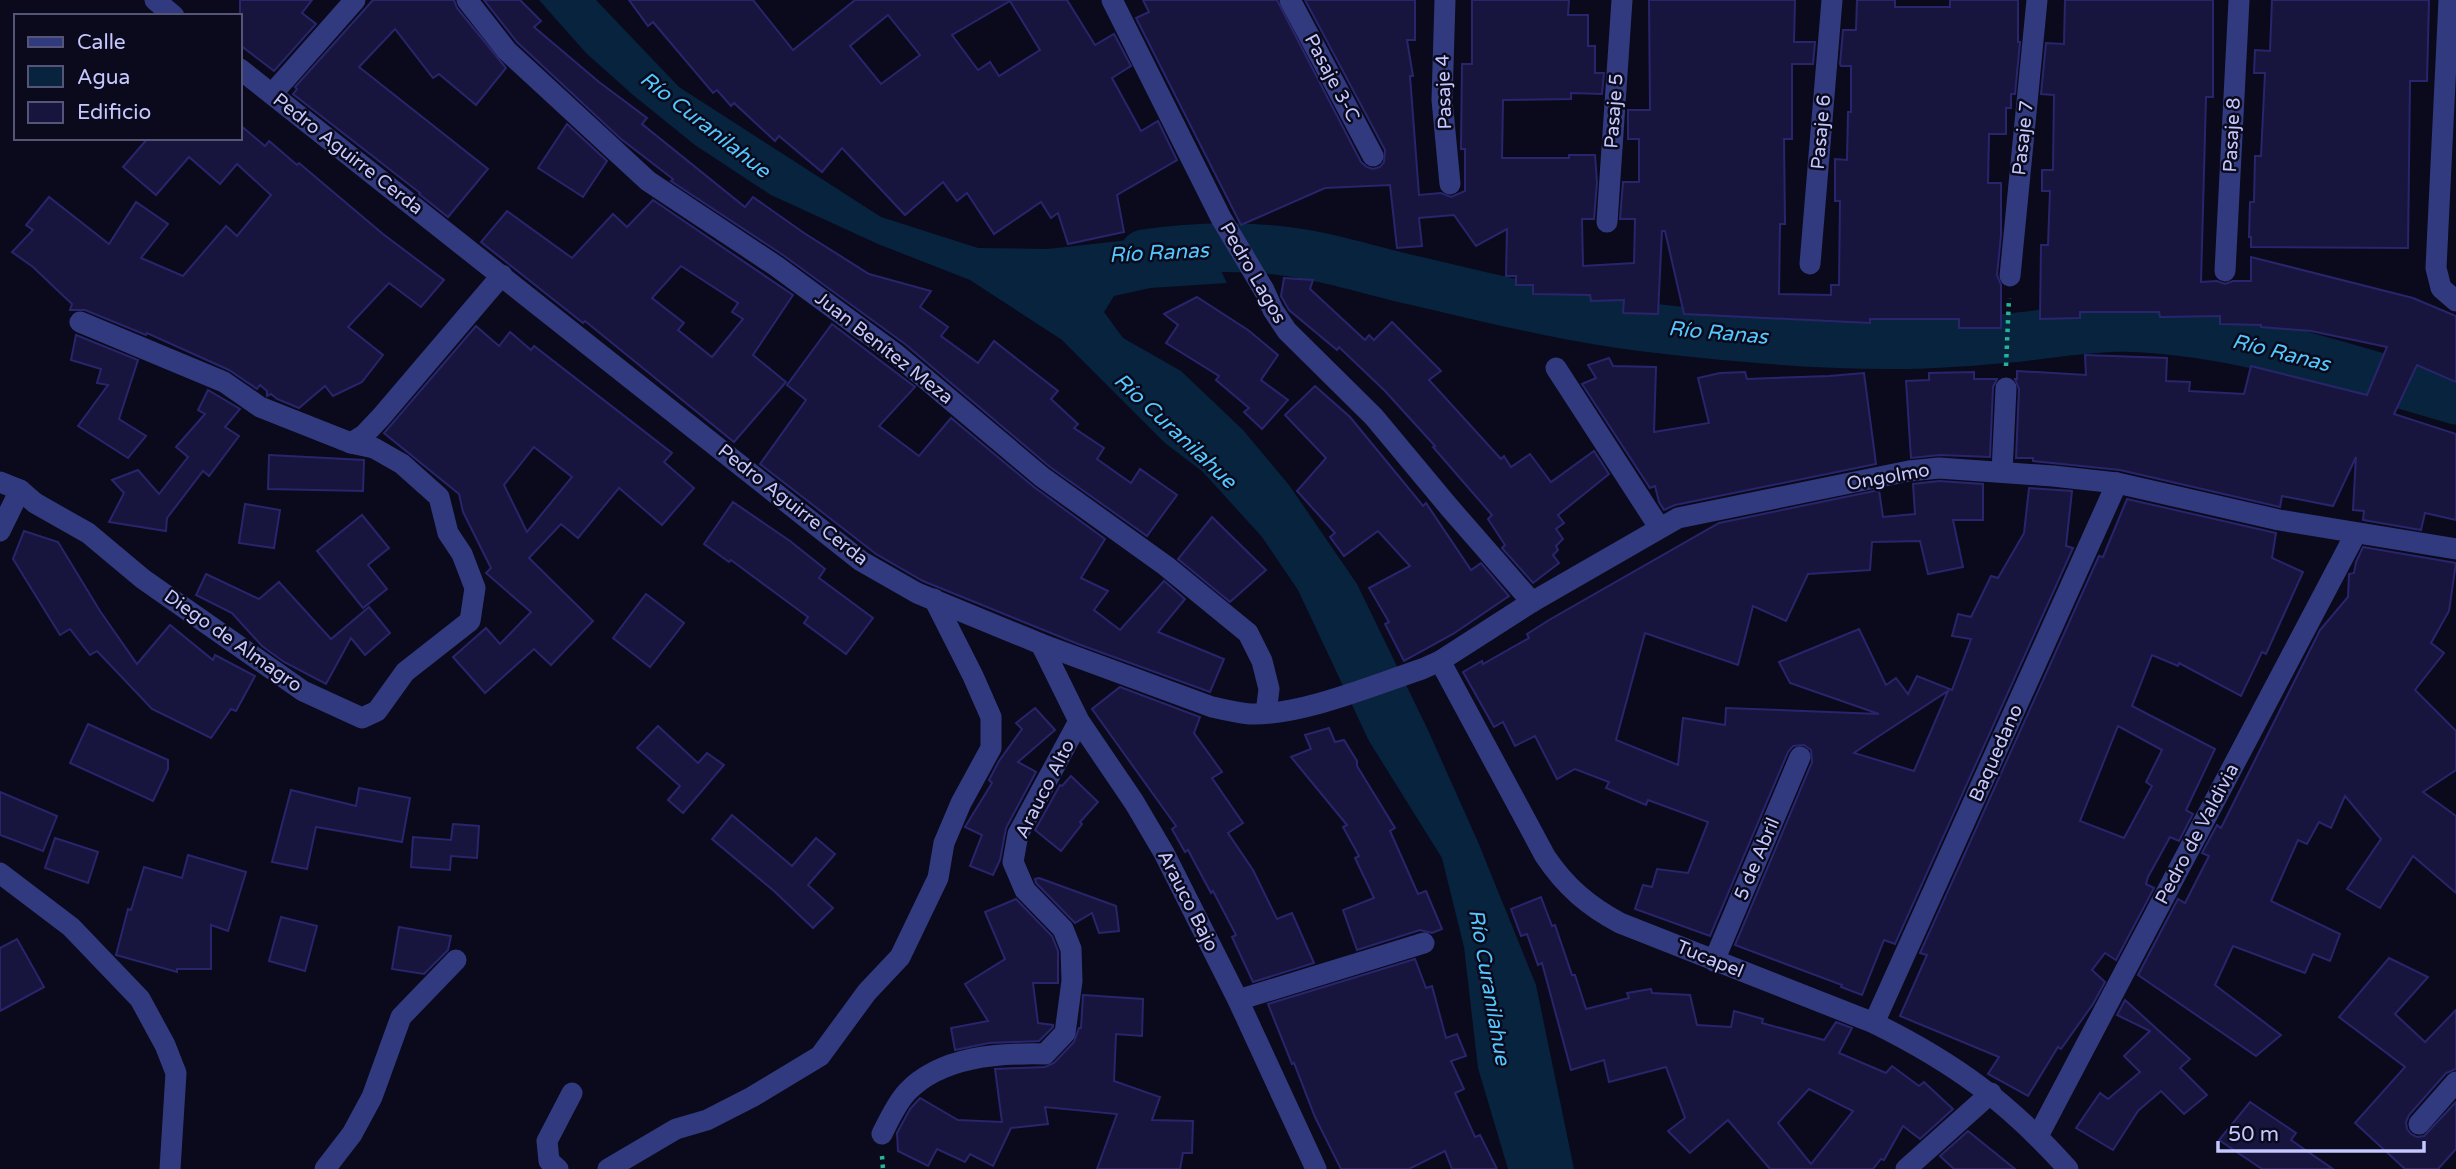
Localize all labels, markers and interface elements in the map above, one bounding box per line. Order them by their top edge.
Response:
legend [14,14,242,140]
text: Calle [77,30,126,55]
street label: Pasaje 3-C [1300,30,1364,126]
street label: Pasaje 4 [1432,54,1456,130]
text: Agua [77,65,130,90]
water label: Río Curanilahue [635,67,776,184]
street label: Pasaje 5 [1600,73,1628,149]
street label: Pedro Aguirre Cerda [269,89,427,219]
street label: Pasaje 6 [1807,94,1835,170]
street label: Pasaje 8 [2219,97,2245,173]
street label: Pasaje 7 [2008,99,2038,177]
text: Edificio [77,100,151,125]
street label: Pedro Lagos [1215,219,1291,327]
water label: Río Ranas [1108,238,1211,268]
street label: Juan Benítez Meza [811,287,957,409]
water label: Río Ranas [1667,316,1771,350]
water label: Río Ranas [2230,329,2334,378]
water label: Río Curanilahue [1109,368,1242,495]
street label: Pedro Aguirre Cerda [714,440,872,570]
street label: Ongolmo [1845,459,1931,495]
street label: Diego de Almagro [160,585,306,697]
street label: Baquedano [1965,701,2027,805]
street label: Arauco Alto [1011,736,1079,842]
street label: Pedro de Valdivia [2151,760,2243,908]
street label: 5 de Abril [1730,815,1784,903]
street label: Arauco Bajo [1153,847,1223,955]
water label: Río Curanilahue [1463,907,1515,1068]
street label: Tucapel [1673,936,1747,982]
scale bar [2218,1110,2424,1154]
text: 50 m [2228,1122,2279,1147]

